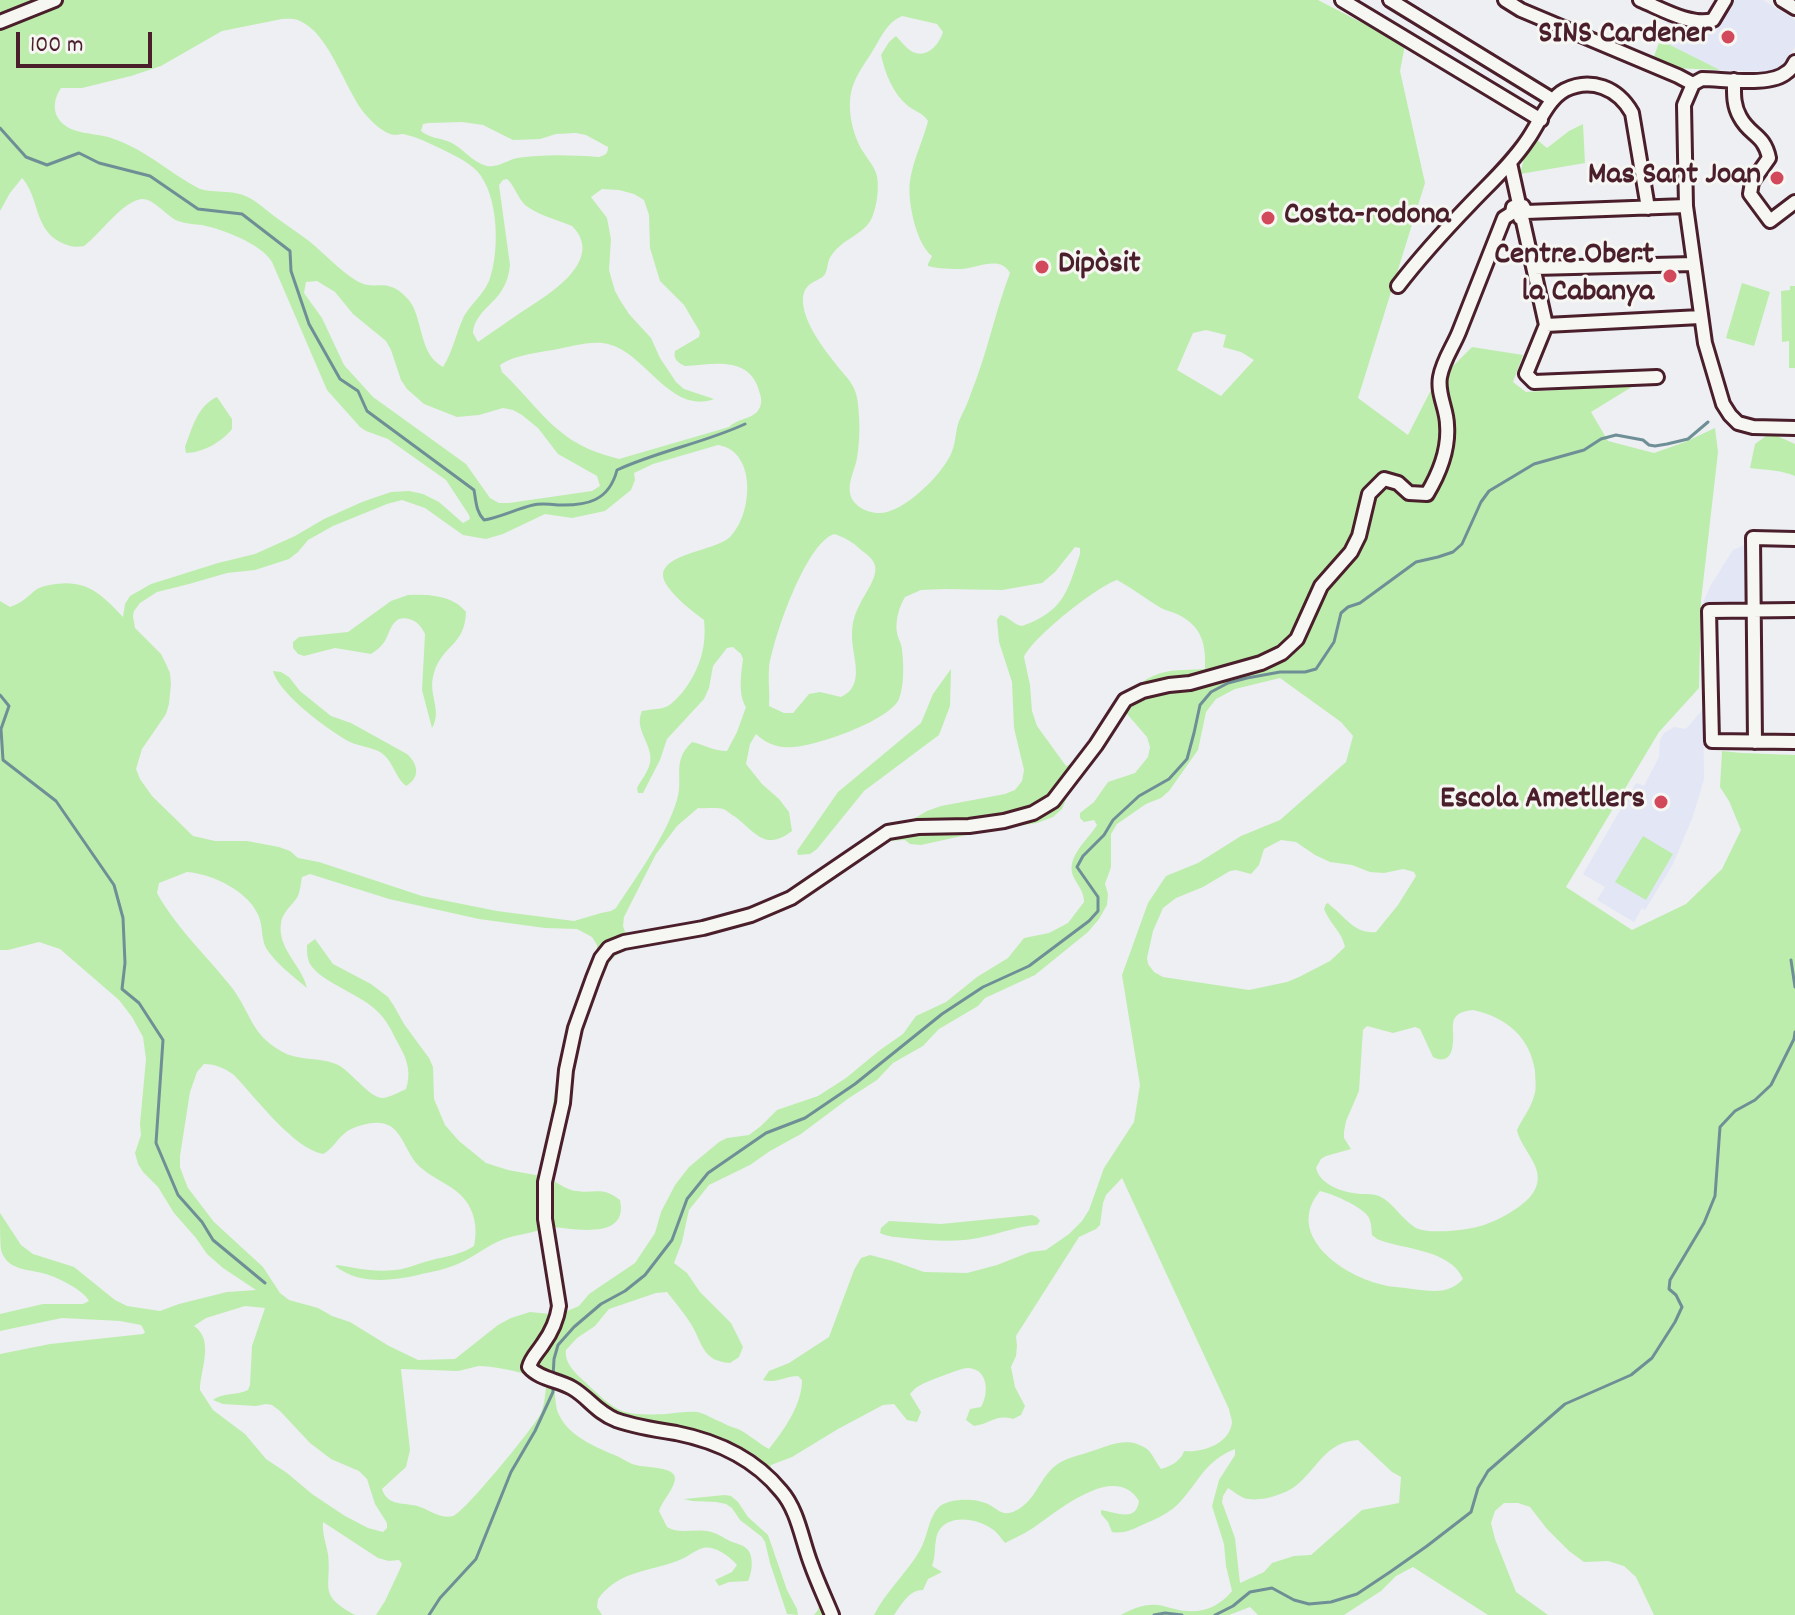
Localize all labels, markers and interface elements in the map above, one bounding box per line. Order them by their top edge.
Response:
scale bar [20,16,156,66]
place label: SINS Cardener [1538,18,1712,56]
marker: SINS Cardener [1719,28,1737,46]
text: 100 m [30,29,83,63]
place label: Mas Sant Joan [1588,159,1761,197]
marker: Mas Sant Joan [1768,169,1786,187]
place label: Costa-rodona [1284,199,1450,237]
marker: Costa-rodona [1259,209,1277,227]
place label: Centre Obert la Cabanya [1494,239,1654,314]
place label: Dipòsit [1058,248,1140,286]
marker: Dipòsit [1033,258,1051,276]
marker: Centre Obert la Cabanya [1661,267,1679,285]
place label: Escola Ametllers [1440,783,1645,821]
marker: Escola Ametllers [1652,793,1670,811]

